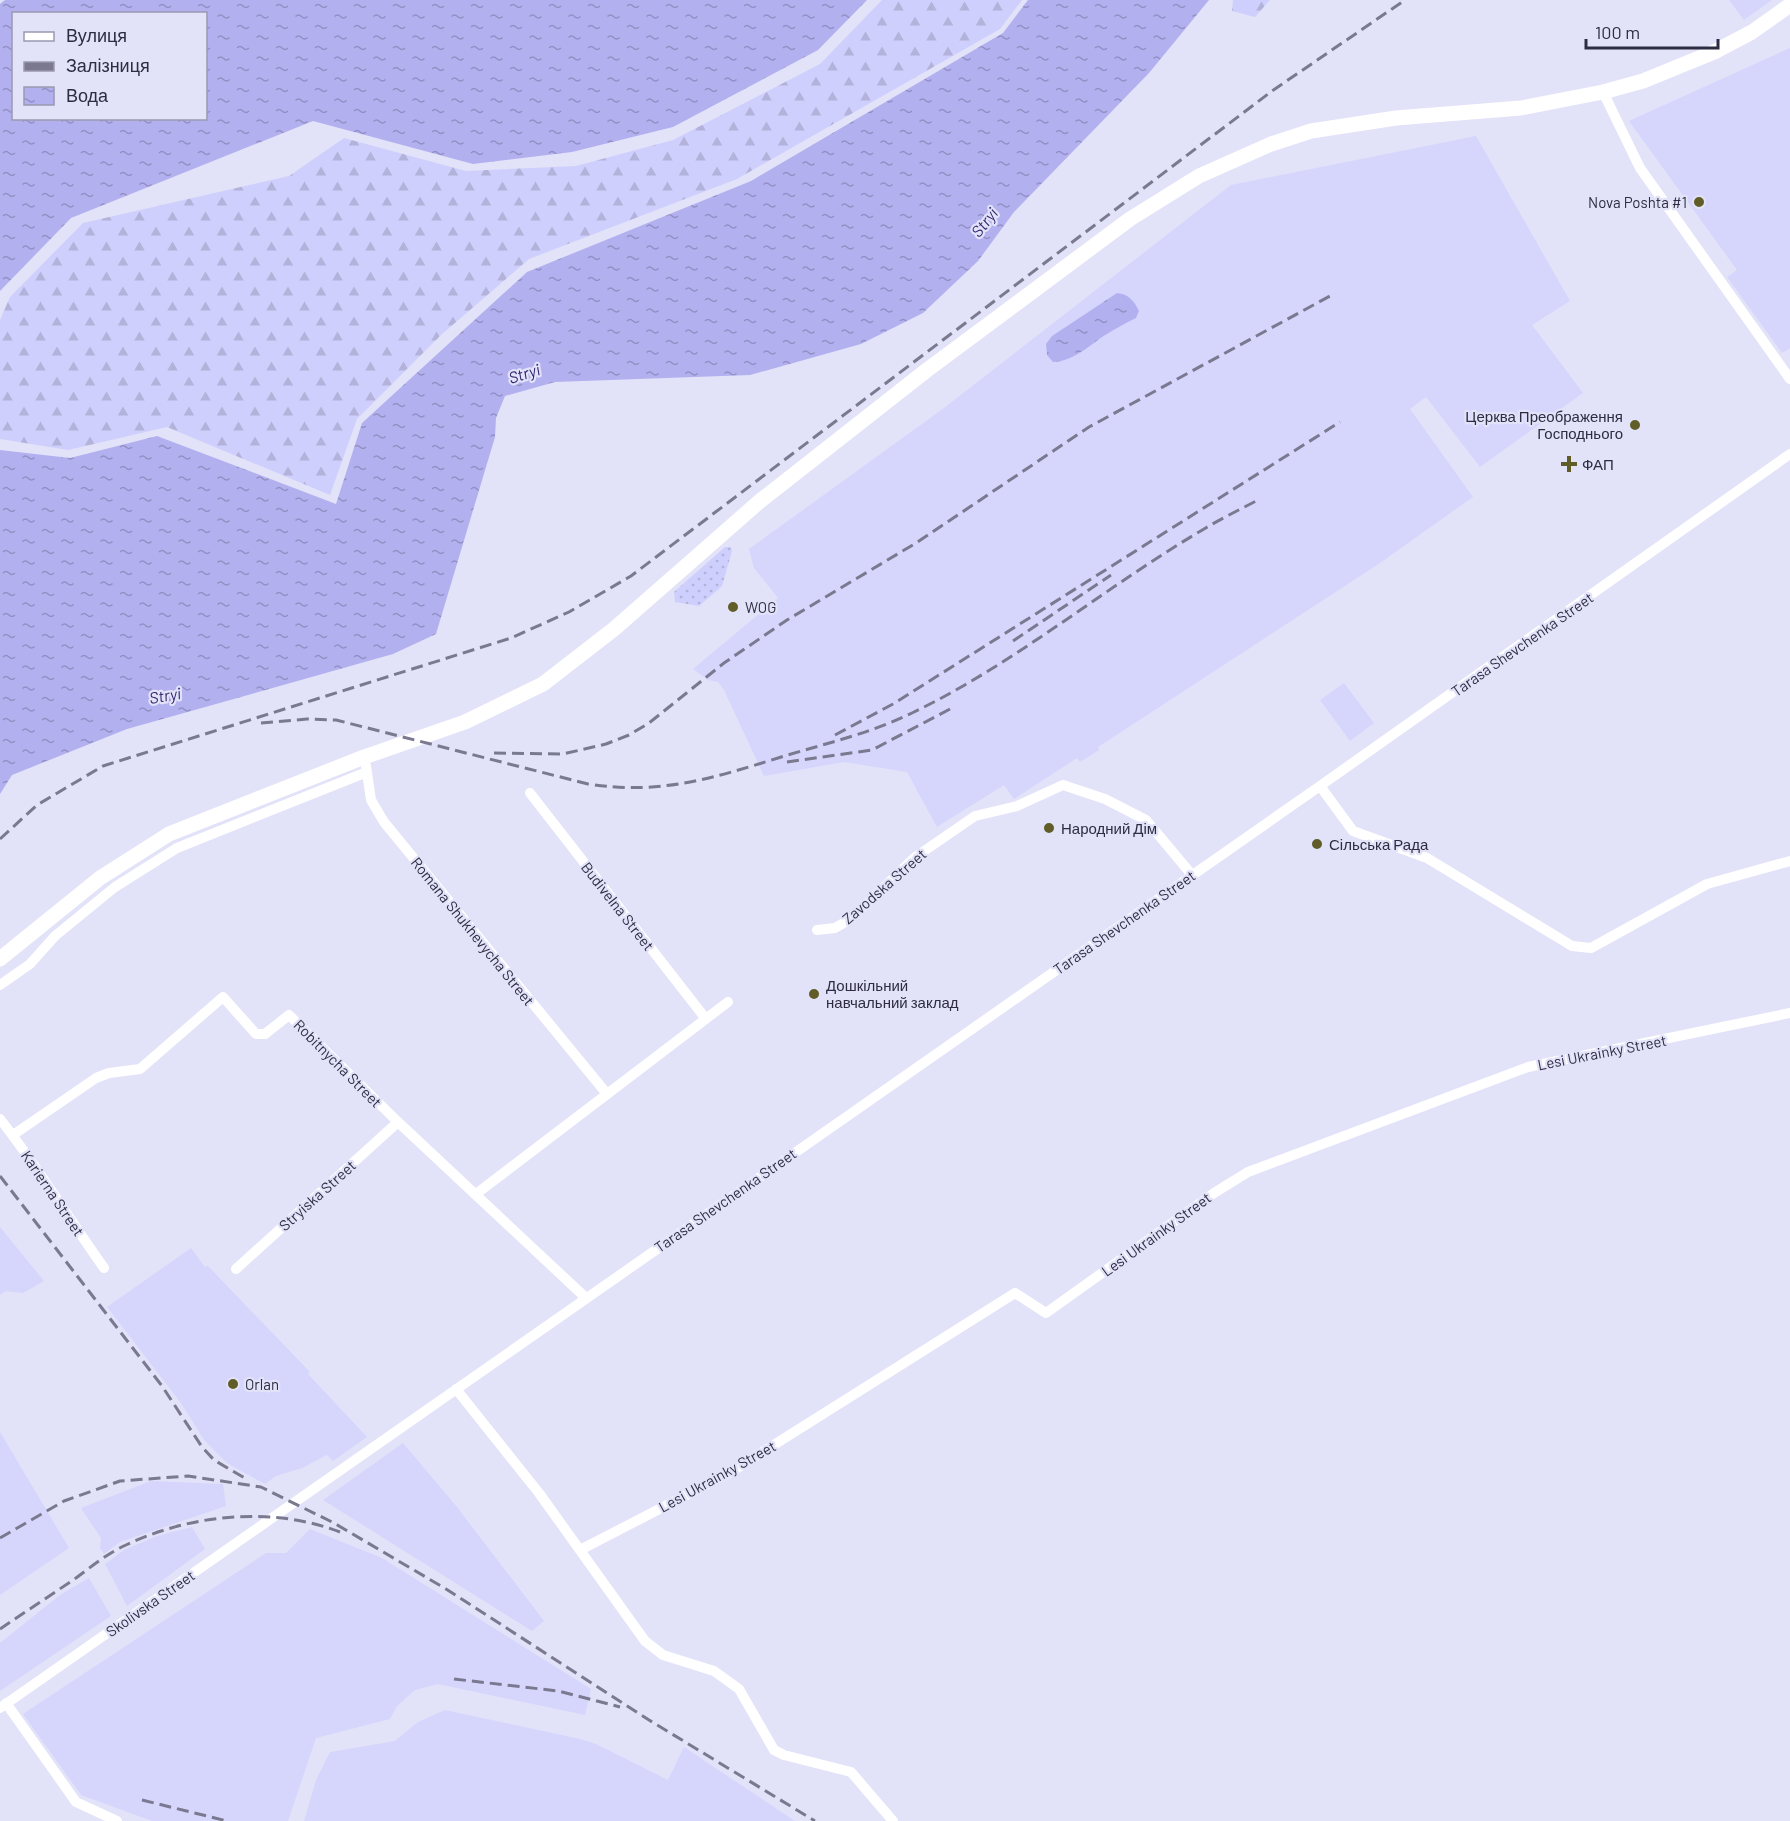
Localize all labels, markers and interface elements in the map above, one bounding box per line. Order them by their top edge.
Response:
legend [12,12,207,120]
scale bar [1586,12,1718,50]
text: 100 m [1595,21,1640,43]
text: Вулиця [66,24,127,46]
text: Залізниця [66,54,150,76]
text: Вода [66,84,109,106]
place label: Nova Poshta #1 [1588,193,1687,211]
marker: Nova Poshta #1 [1692,195,1706,209]
water label: Stryi [967,204,1001,240]
water label: Stryi [506,359,542,387]
place label: Церква Преображення Господнього [1465,407,1623,442]
marker: Церква Преображення Господнього [1628,418,1642,432]
marker: ФАП [1560,455,1578,473]
place label: ФАП [1582,455,1614,473]
street label: Tarasa Shevchenka Street [1448,588,1596,700]
place label: WOG [745,598,776,616]
marker: WOG [726,600,740,614]
water label: Stryi [148,683,182,707]
place label: Народний Дім [1061,819,1157,837]
marker: Народний Дім [1042,821,1056,835]
place label: Сільська Рада [1329,835,1429,853]
marker: Сільська Рада [1310,837,1324,851]
street label: Zavodska Street [838,845,930,927]
street label: Romana Shukhevycha Street [408,853,538,1009]
street label: Budivelna Street [578,858,658,954]
street label: Tarasa Shevchenka Street [1050,866,1198,978]
place label: Дошкільний навчальний заклад [826,976,959,1011]
marker: Дошкільний навчальний заклад [807,987,821,1001]
street label: Robitnycha Street [290,1015,386,1111]
street label: Lesi Ukrainky Street [1536,1031,1668,1073]
street label: Tarasa Shevchenka Street [651,1144,799,1256]
street label: Karierna Street [18,1147,88,1239]
street label: Stryiska Street [275,1156,359,1234]
street label: Lesi Ukrainky Street [1098,1188,1214,1280]
place label: Orlan [245,1375,279,1393]
marker: Orlan [226,1377,240,1391]
street label: Lesi Ukrainky Street [655,1436,779,1516]
street label: Skolivska Street [102,1566,198,1640]

